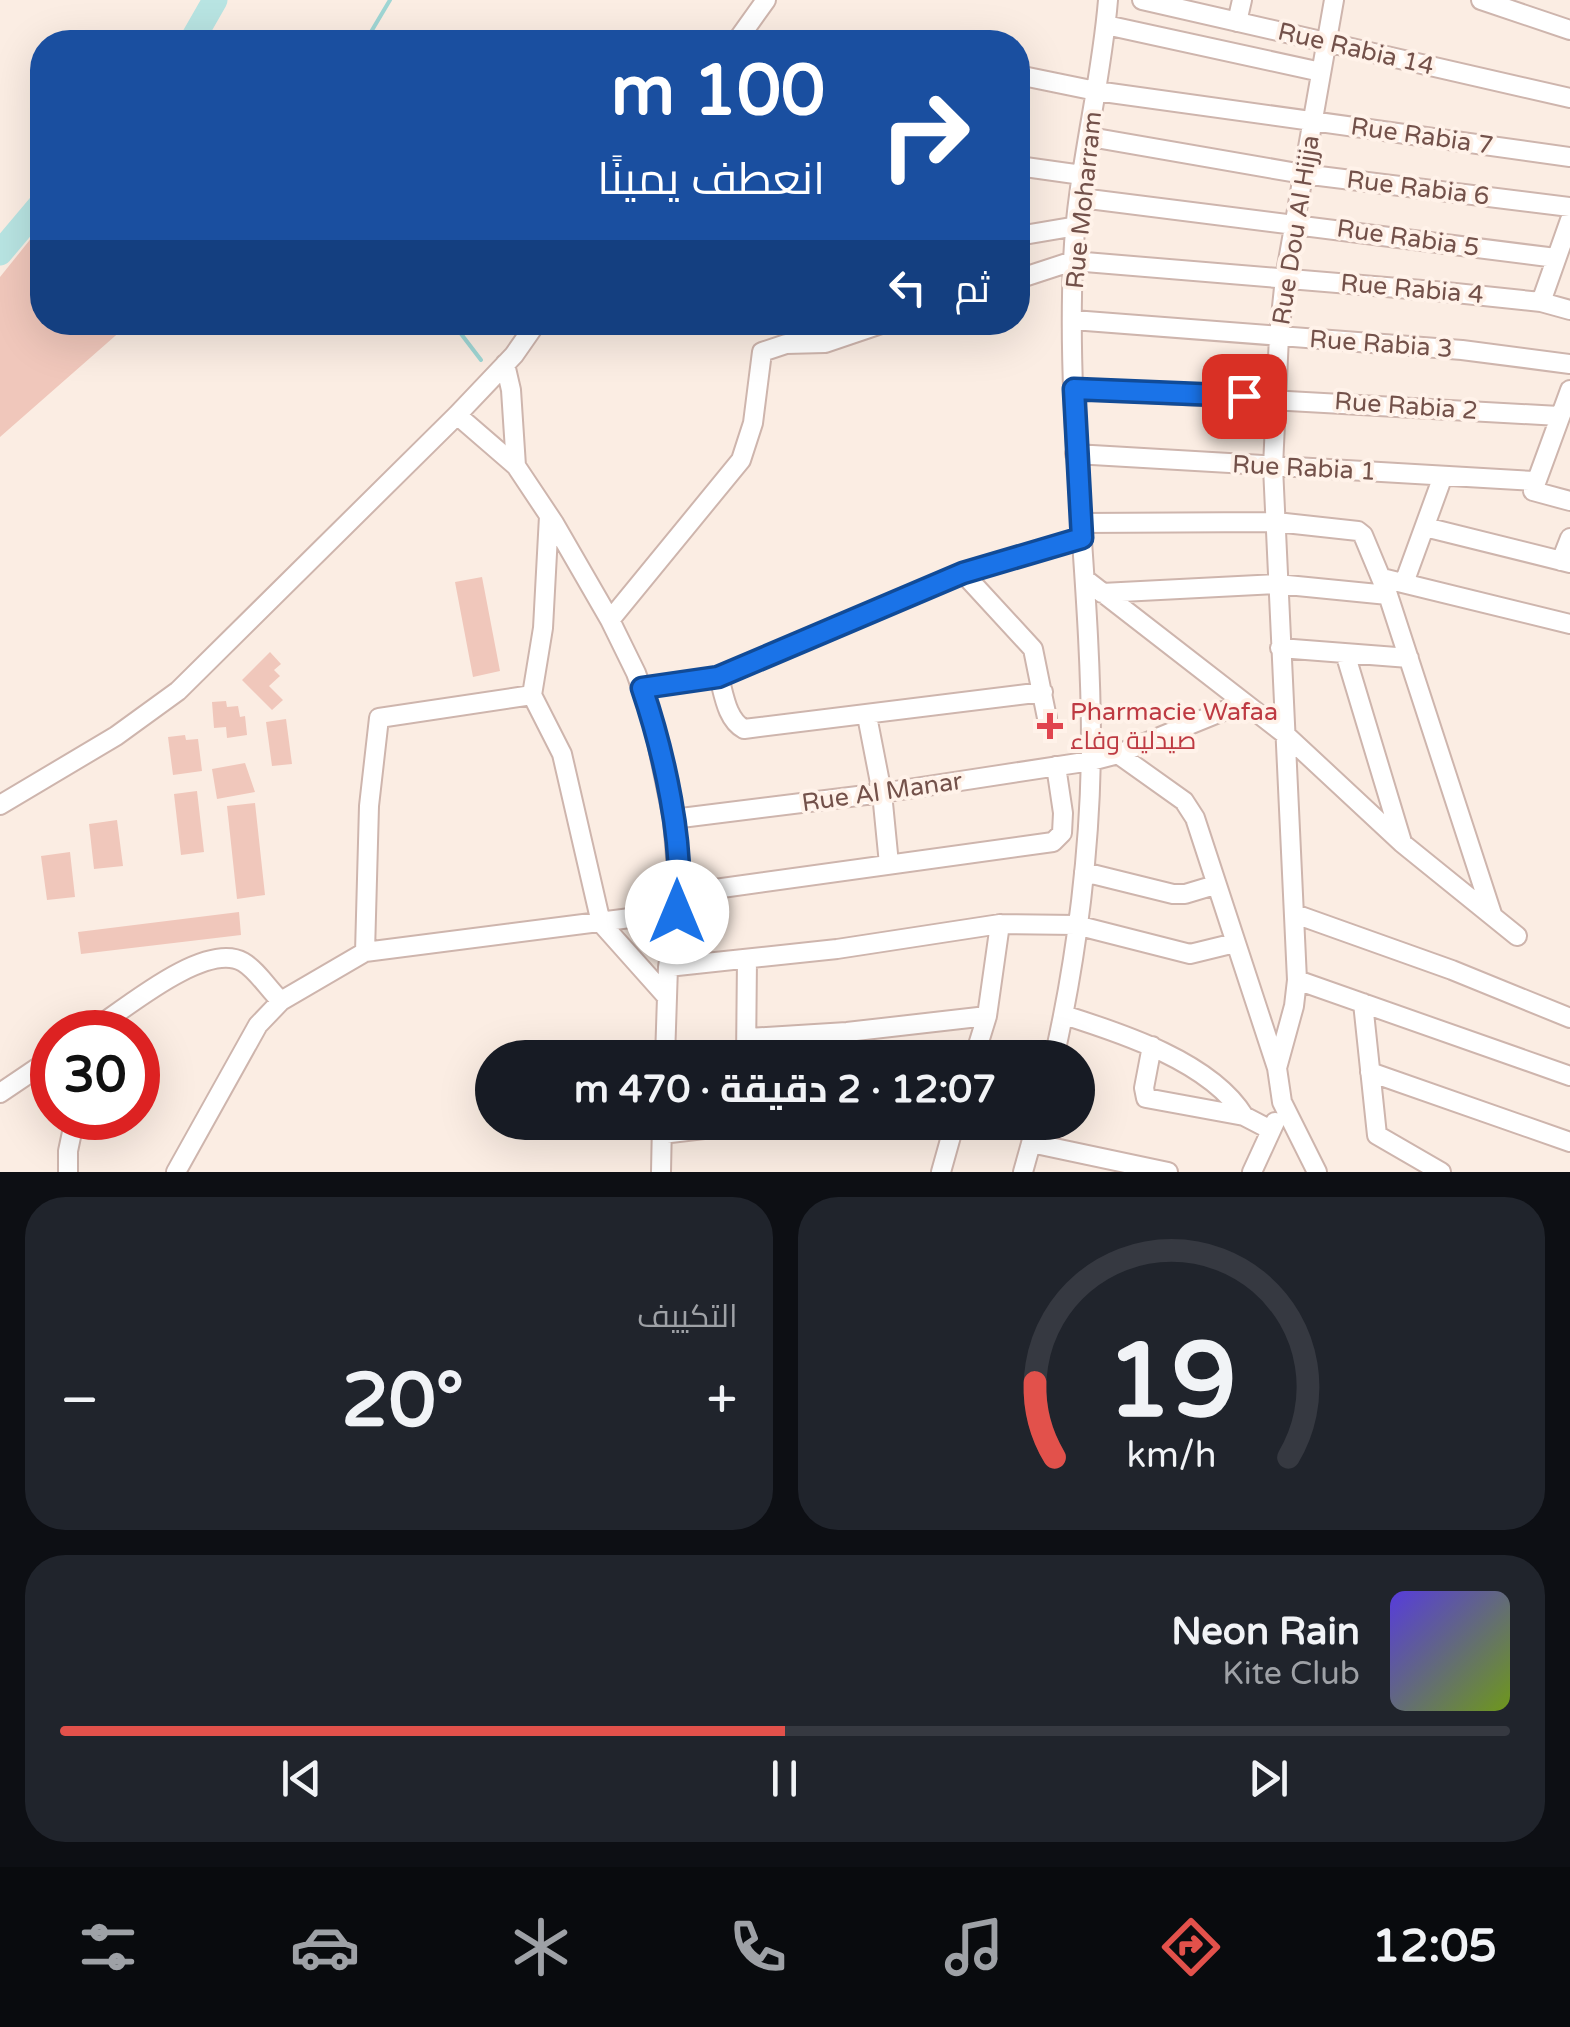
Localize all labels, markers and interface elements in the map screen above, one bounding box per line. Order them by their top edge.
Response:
street label: Rue Rabia 14 [1275,16,1437,82]
text: 100 m [611,50,825,134]
icon: right [860,70,990,200]
street label: Rue Moharram [1060,110,1108,290]
street label: Rue Rabia 7 [1349,111,1495,161]
street label: Rue Dou Al Hijja [1266,133,1326,327]
text: انعطف يمينًا [597,153,825,207]
street label: Rue Rabia 6 [1345,164,1491,212]
street label: Rue Rabia 5 [1335,213,1481,263]
icon: left [880,260,935,315]
text: ثم [955,267,990,313]
street label: Rue Rabia 4 [1339,268,1485,310]
street label: Rue Rabia 3 [1308,324,1454,364]
pin [1202,354,1287,439]
icon: arrive [1217,369,1272,424]
street label: Rue Rabia 2 [1333,386,1479,426]
street label: Rue Rabia 1 [1231,449,1377,487]
place label: Pharmacie Wafaa صيدلية وفاء [1070,697,1278,756]
marker: Pharmacie Wafaa صيدلية وفاء [1039,715,1061,737]
street label: Rue Al Manar [800,766,965,818]
position arrow [625,860,729,964]
speed limit sign: 30 [30,1010,160,1140]
text: 12:07 · 2 دقيقة · 470 m [574,1067,996,1113]
text: التكييف [637,1298,738,1336]
text: 19 [1106,1320,1237,1445]
text: 20° [342,1356,464,1446]
text: − [60,1368,99,1434]
text: + [707,1368,738,1434]
text: km/h [1126,1434,1216,1477]
text: Neon Rain [1171,1609,1360,1655]
text: Kite Club [1222,1655,1360,1693]
icon: previous [274,1751,329,1806]
icon: pause [757,1751,812,1806]
icon: next [1241,1751,1296,1806]
icon: filters [73,1912,143,1982]
icon: car [290,1912,360,1982]
icon: climate [506,1912,576,1982]
icon: phone [723,1912,793,1982]
icon: music [939,1912,1009,1982]
icon: directions [1156,1912,1226,1982]
text: 12:05 [1372,1920,1497,1974]

